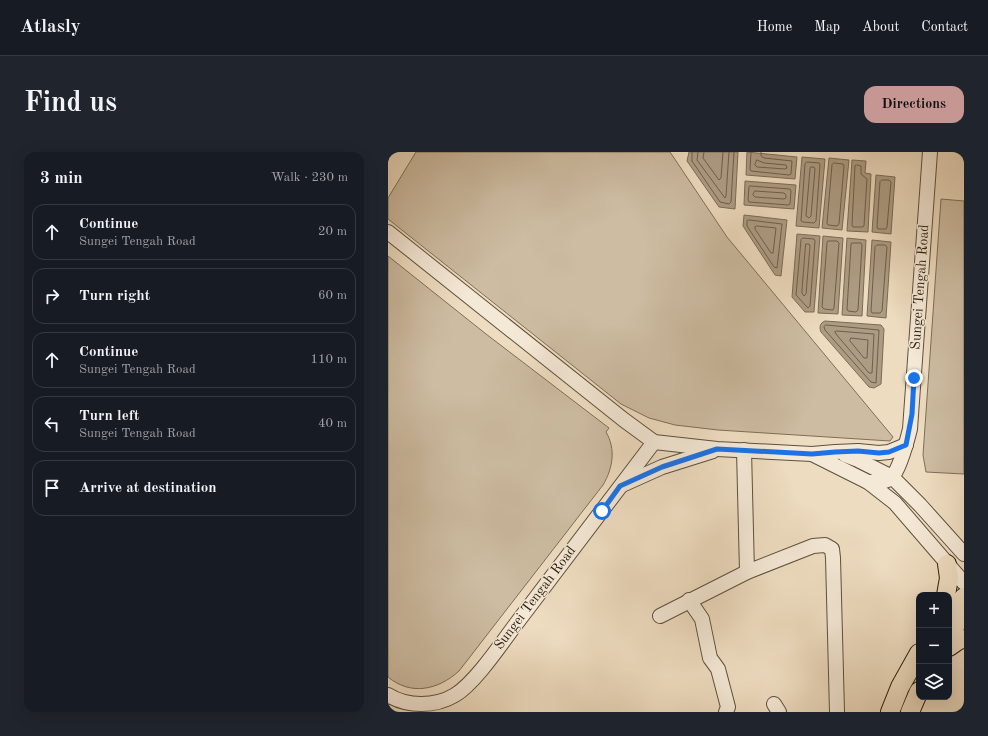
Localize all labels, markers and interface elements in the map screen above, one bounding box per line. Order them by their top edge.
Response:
text: Atlasly [20,18,81,37]
text: Home [757,20,792,34]
text: Map [814,20,840,34]
text: About [862,20,899,34]
text: Contact [921,20,968,34]
button: Directions [864,86,964,123]
text: Find us [24,90,117,118]
text: 3 min [40,170,83,187]
text: Walk · 230 m [271,171,348,184]
text: Continue [79,217,138,232]
icon: ahead [41,221,63,243]
street label: Sungei Tengah Road [909,224,931,350]
text: 20 m [318,225,347,238]
text: Sungei Tengah Road [79,235,196,248]
icon: right [41,285,63,307]
text: Turn right [79,289,150,304]
text: 60 m [318,289,347,302]
text: Continue [79,345,138,360]
icon: ahead [41,349,63,371]
text: 110 m [310,353,347,366]
text: Sungei Tengah Road [79,363,196,376]
route end [905,369,923,387]
text: Turn left [79,409,139,424]
icon: left [41,413,63,435]
text: 40 m [318,417,347,430]
text: Sungei Tengah Road [79,427,196,440]
icon: arrive [41,477,63,499]
text: Arrive at destination [79,481,217,496]
route start [593,502,611,520]
street label: Sungei Tengah Road [492,544,578,652]
map controls [916,592,952,700]
button: + [916,592,952,628]
button: − [916,628,952,664]
button: layers [916,664,952,700]

